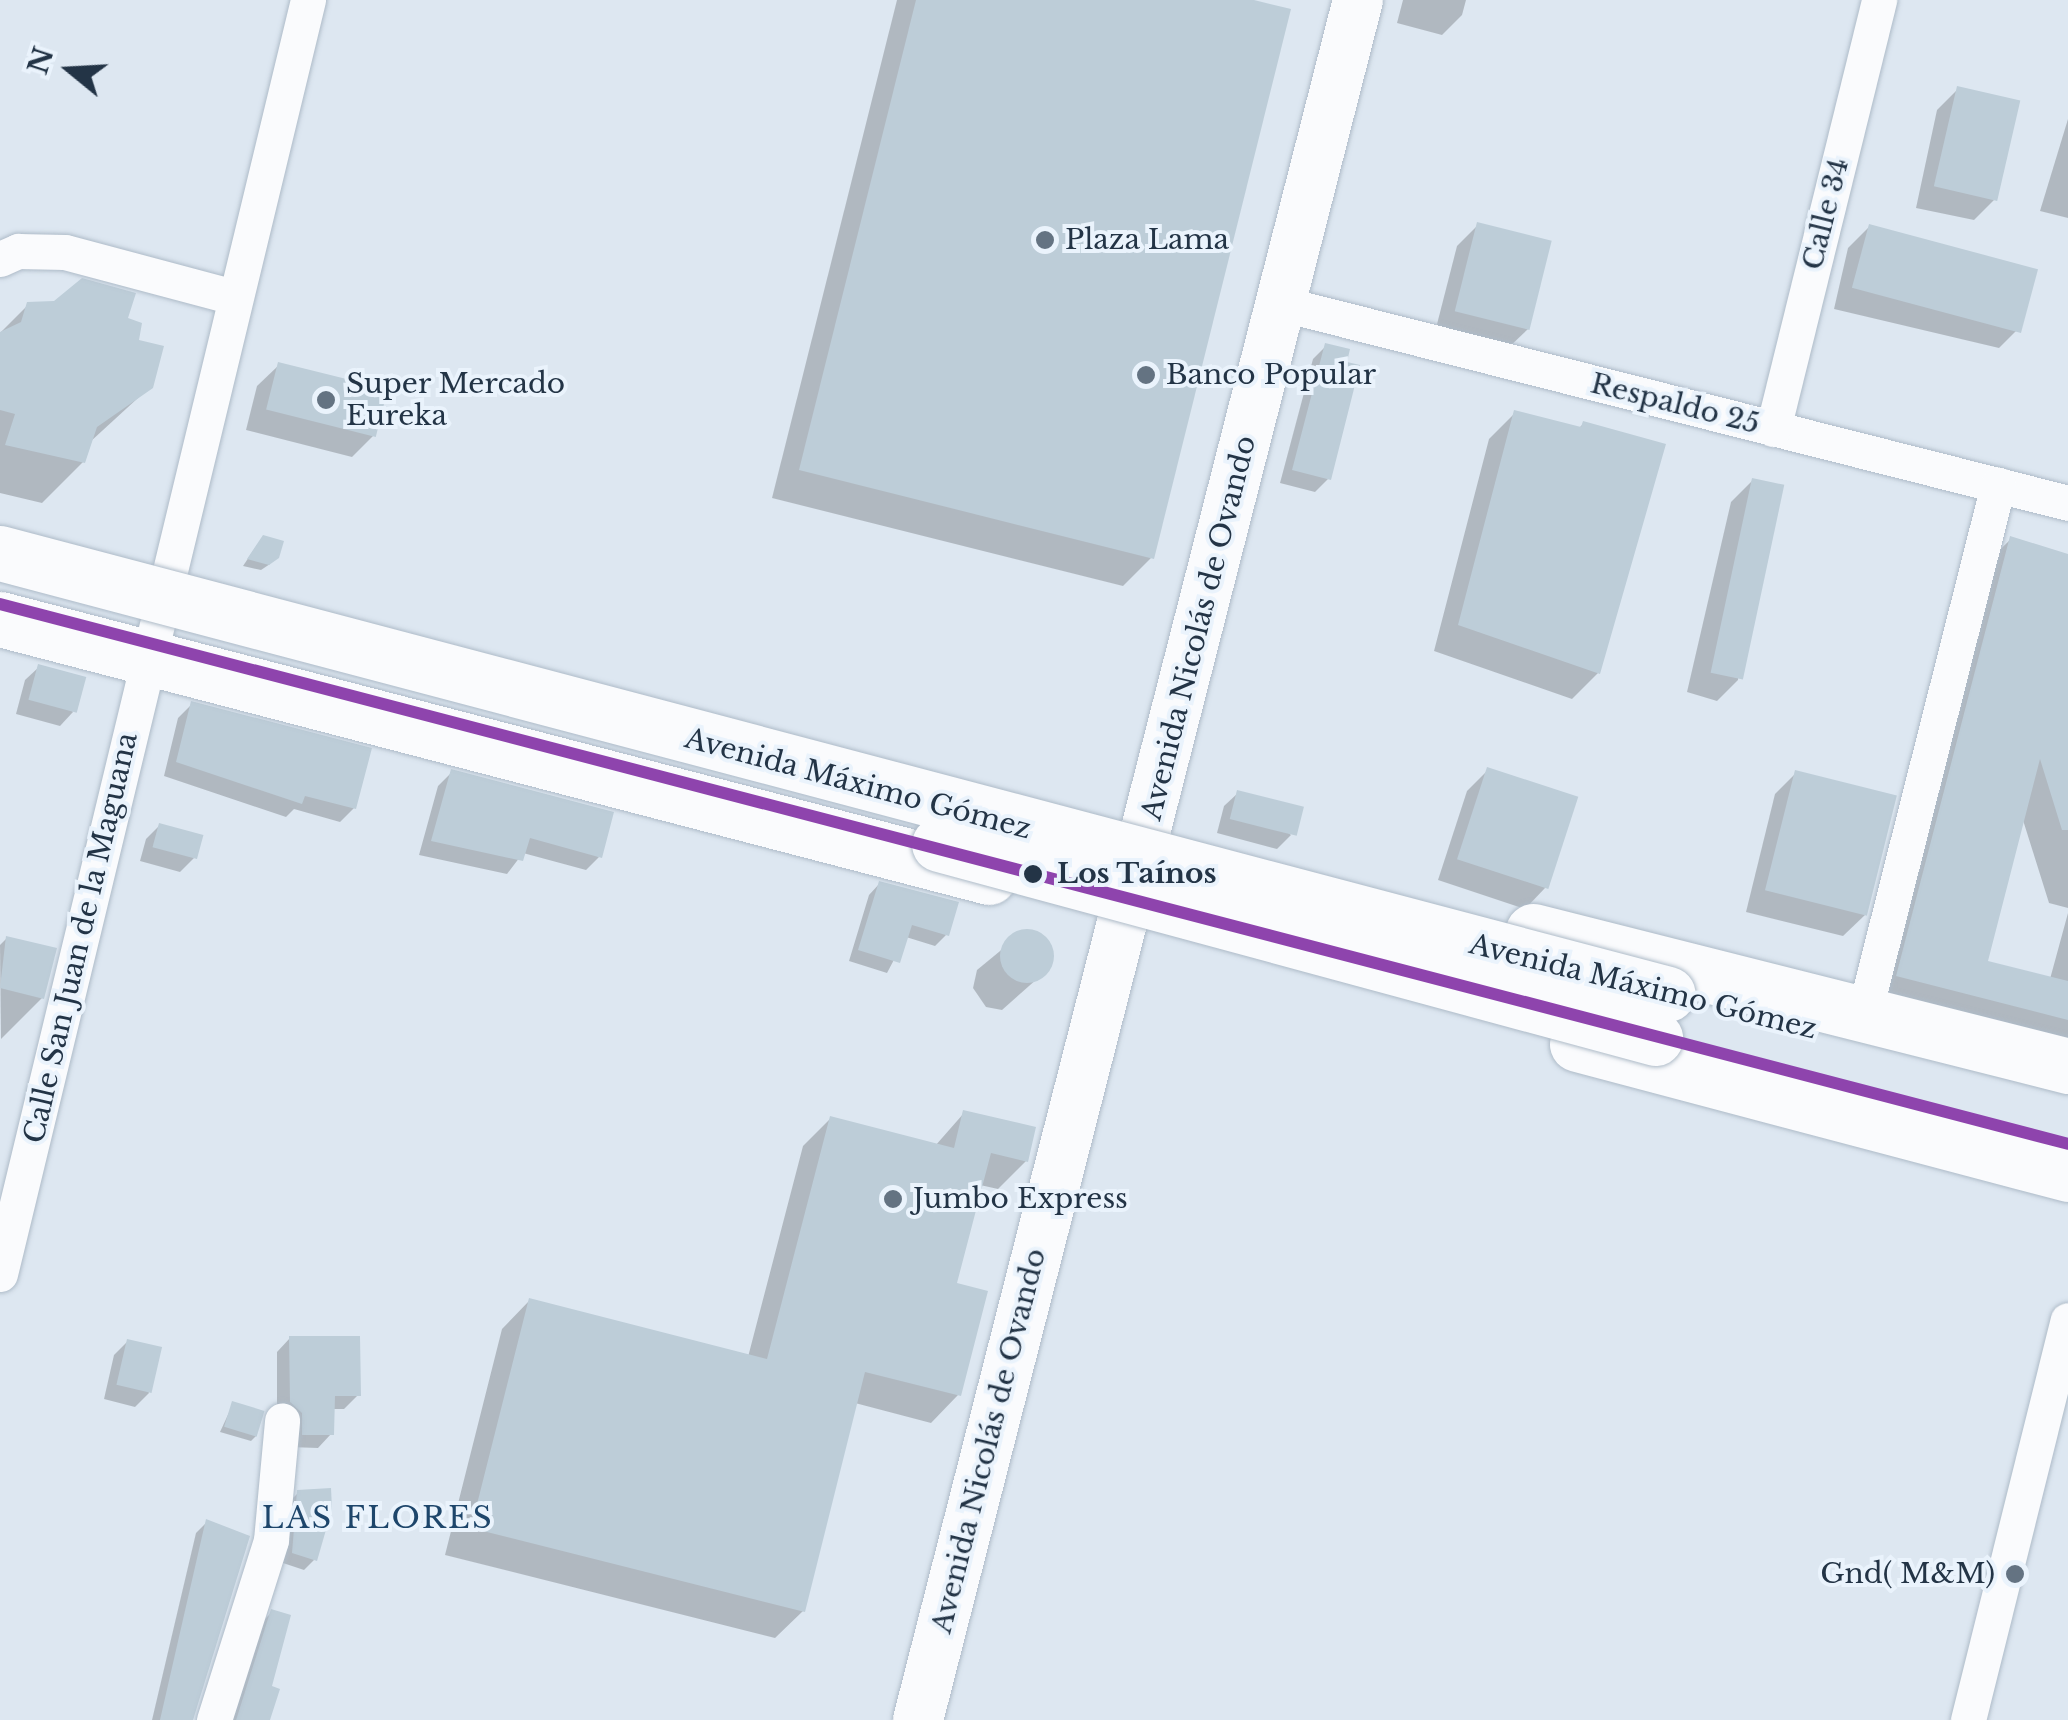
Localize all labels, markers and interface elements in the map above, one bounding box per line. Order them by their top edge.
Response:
north arrow [20,20,120,120]
text: N [20,43,62,79]
street label: Calle 34 [1796,155,1856,273]
place label: Plaza Lama [1065,223,1229,257]
marker: Plaza Lama [1034,229,1056,251]
place label: Banco Popular [1166,358,1376,392]
marker: Banco Popular [1135,364,1157,386]
place label: Super Mercado Eureka [346,367,566,433]
street label: Respaldo 25 [1587,367,1763,441]
marker: Super Mercado Eureka [315,389,337,411]
street label: Avenida Nicolás de Ovando [1135,432,1263,824]
street label: Avenida Máximo Gómez [681,722,1035,846]
street label: Calle San Juan de la Maguana [17,729,145,1147]
place label: Los Taínos [1057,857,1217,891]
marker: Los Taínos [1018,859,1048,889]
street label: Avenida Máximo Gómez [1466,927,1820,1047]
place label: Jumbo Express [913,1182,1128,1216]
marker: Jumbo Express [882,1188,904,1210]
street label: Avenida Nicolás de Ovando [925,1245,1053,1637]
district label: LAS FLORES [262,1500,494,1536]
place label: Gnd( M&M) [1820,1557,1995,1591]
marker: Gnd( M&M) [2004,1563,2026,1585]

